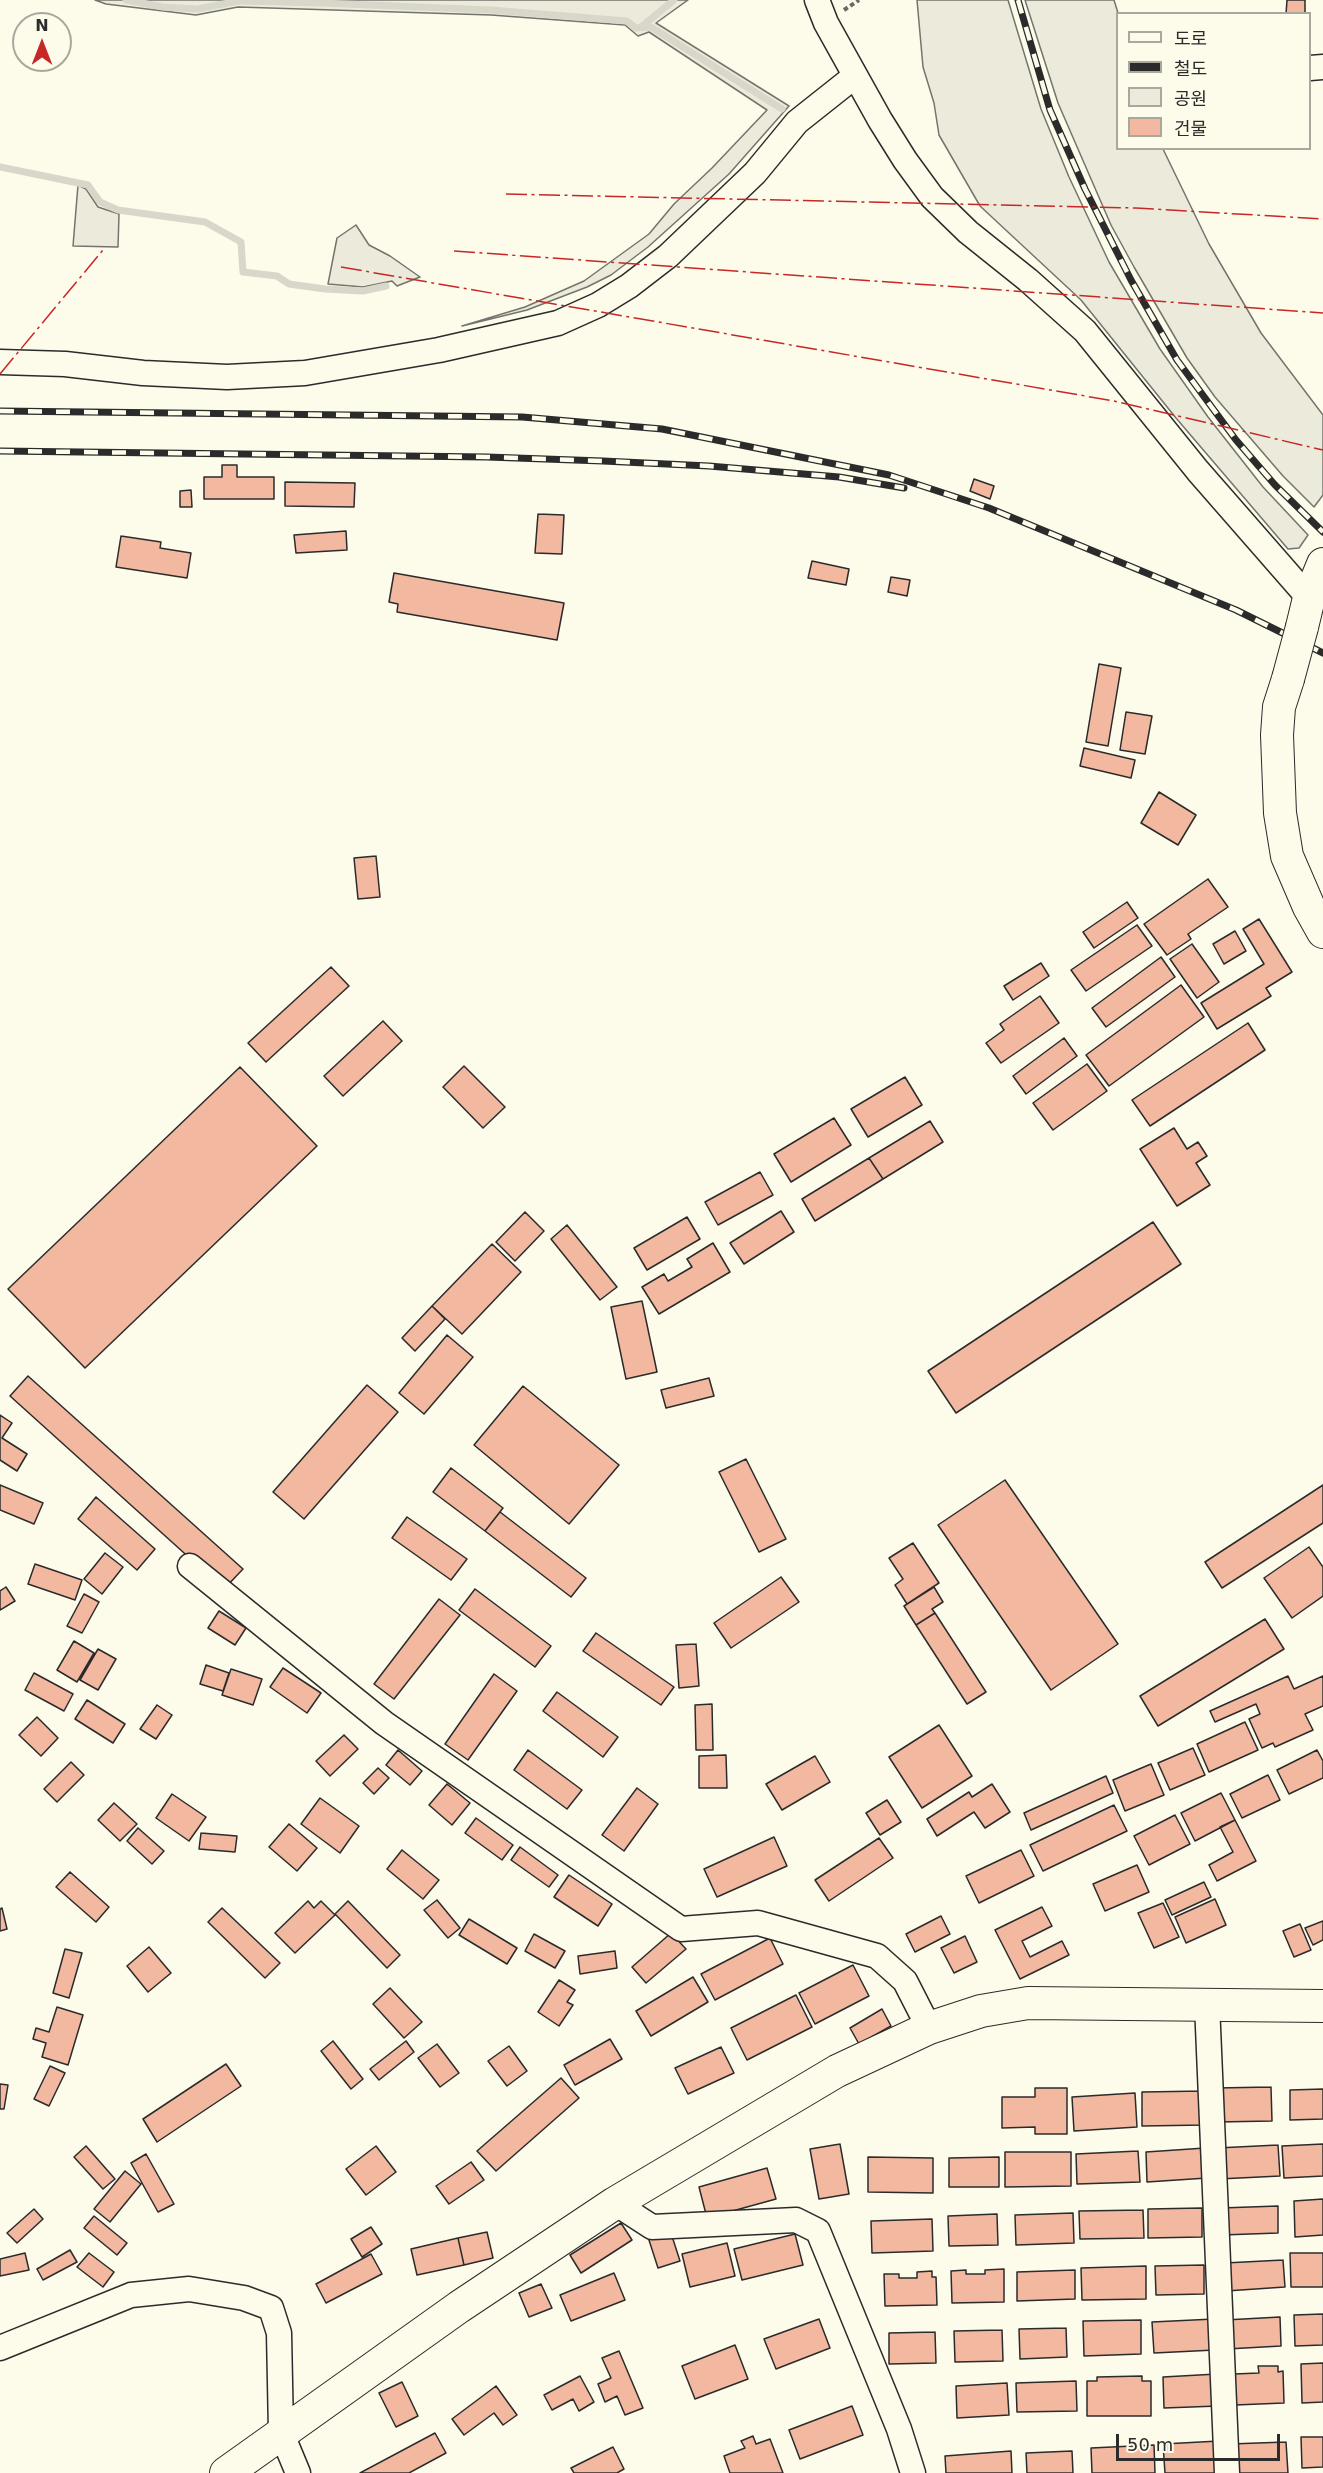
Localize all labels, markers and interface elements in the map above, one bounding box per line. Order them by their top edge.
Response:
north arrow [12,12,72,72]
legend [1116,12,1311,150]
text: N [35,16,49,35]
text: 도로 [1174,28,1207,49]
text: 철도 [1174,58,1207,79]
text: 공원 [1174,88,1207,109]
text: 건물 [1174,118,1207,139]
scale bar [1119,2422,1282,2460]
text: 50 m [1127,2434,1173,2455]

